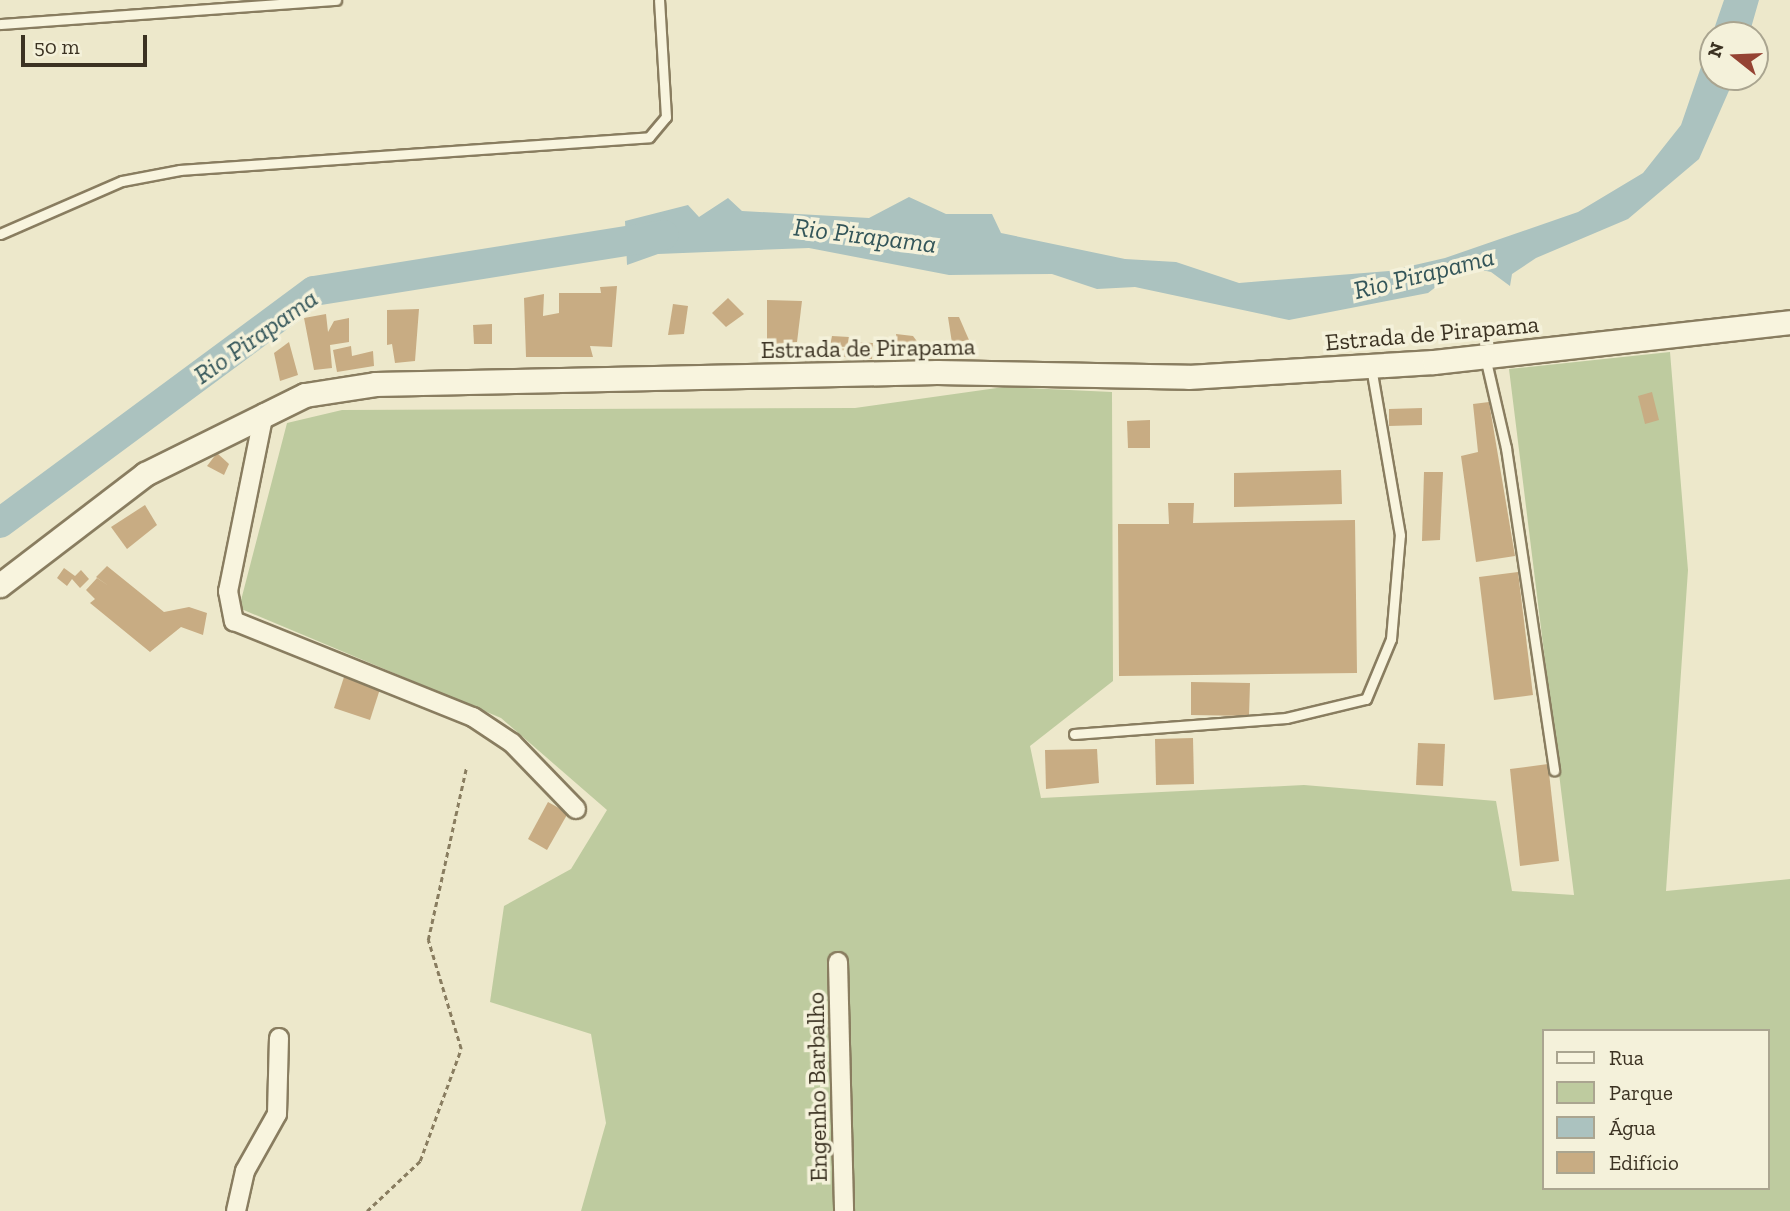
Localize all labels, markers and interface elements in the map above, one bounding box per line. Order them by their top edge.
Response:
scale bar [24,21,150,65]
north arrow [1699,21,1769,91]
text: 50 m [34,34,80,59]
text: N [1702,40,1729,60]
water label: Rio Pirapama [792,212,938,260]
water label: Rio Pirapama [1350,241,1498,307]
water label: Rio Pirapama [188,283,324,391]
street label: Estrada de Pirapama [1324,309,1540,357]
street label: Estrada de Pirapama [760,332,976,364]
street label: Engenho Barbalho [801,992,833,1182]
legend [1542,1029,1769,1190]
text: Rua [1609,1045,1644,1070]
text: Parque [1609,1080,1673,1105]
text: Água [1609,1115,1656,1140]
text: Edifício [1609,1150,1679,1175]

